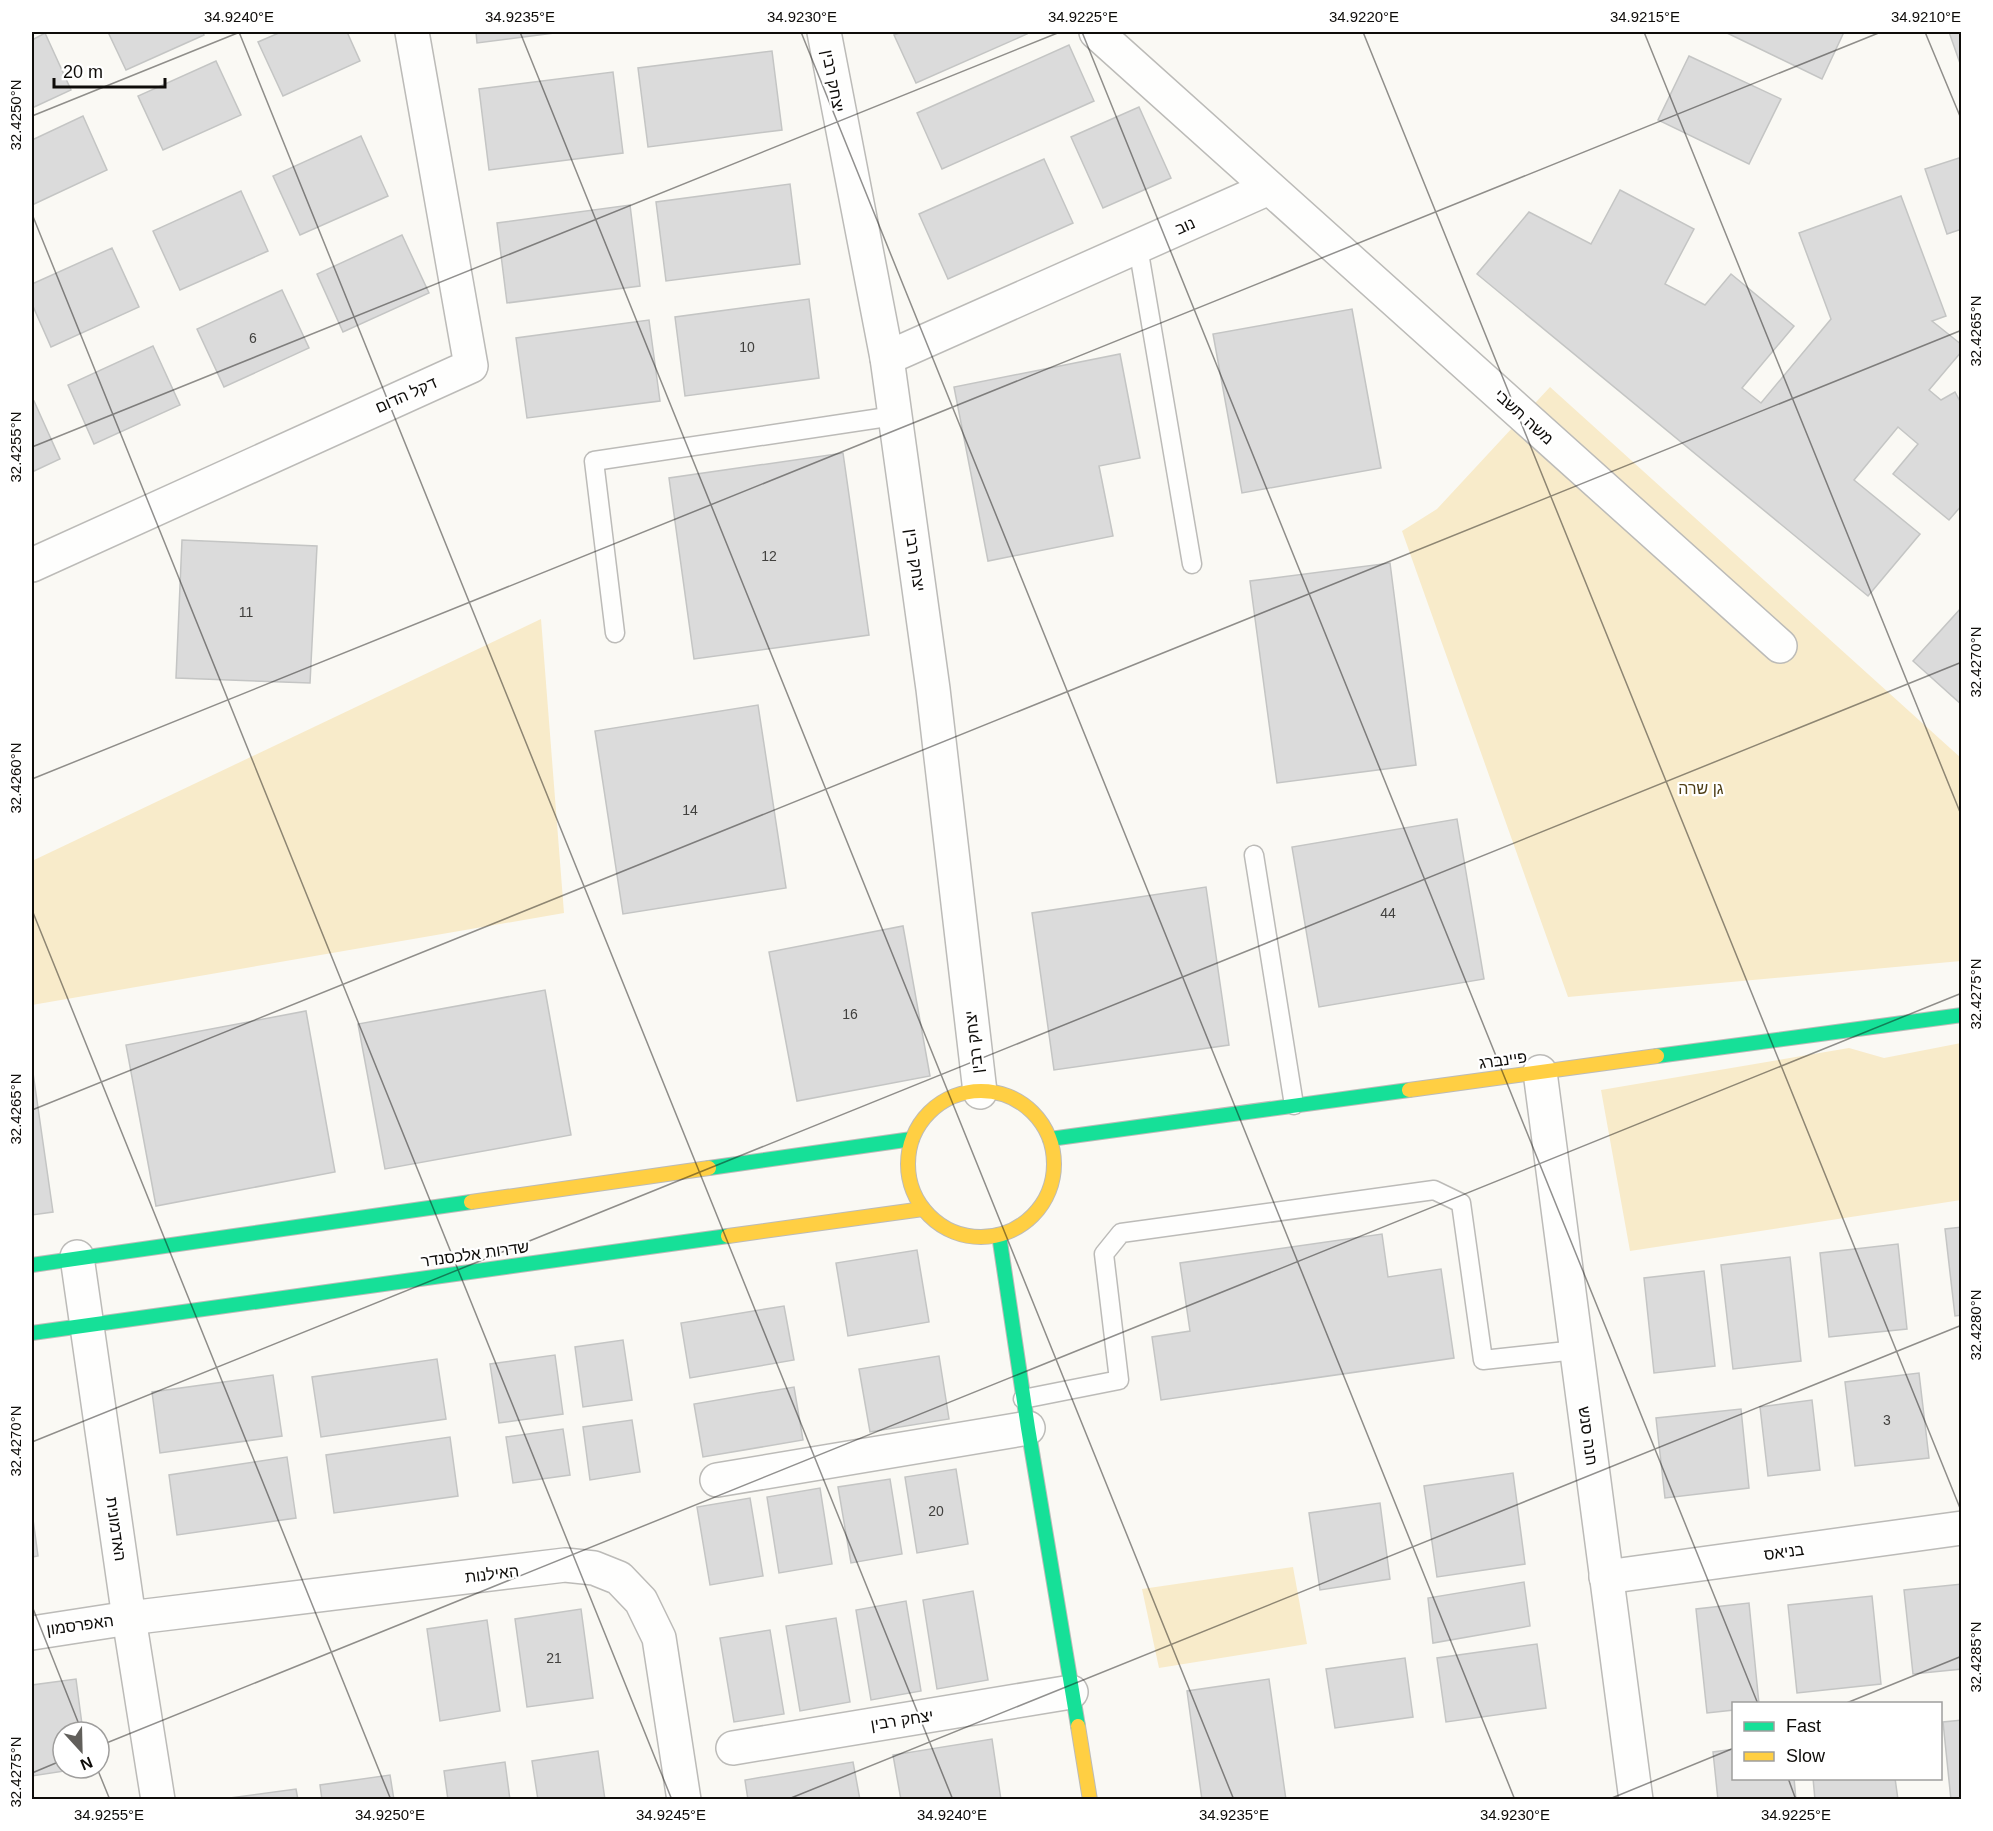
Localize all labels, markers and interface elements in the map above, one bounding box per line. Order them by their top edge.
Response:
text: 34.9240°E [204,8,274,25]
text: 34.9235°E [485,8,555,25]
text: 34.9230°E [767,8,837,25]
text: 34.9225°E [1048,8,1118,25]
text: 34.9220°E [1329,8,1399,25]
text: 34.9215°E [1610,8,1680,25]
text: 34.9210°E [1891,8,1961,25]
street label: יצחק רבין [819,48,847,114]
scale bar [54,51,165,89]
text: 20 m [63,62,103,82]
text: 32.4250°N [7,79,24,151]
street label: נוב [1172,214,1198,238]
text: 32.4265°N [1967,295,1984,367]
house number: 6 [249,330,257,346]
house number: 10 [739,339,755,355]
street label: דקל הדום [373,374,439,416]
street label: משה תשבי [1491,386,1557,448]
text: 32.4255°N [7,411,24,483]
street label: יצחק רבין [902,527,928,593]
house number: 12 [761,548,777,564]
house number: 11 [239,604,253,620]
text: 32.4270°N [1967,626,1984,698]
text: 32.4260°N [7,742,24,814]
park label: גן שרה [1678,780,1724,797]
house number: 14 [682,802,698,818]
house number: 44 [1380,905,1396,921]
text: 32.4275°N [1967,958,1984,1030]
house number: 16 [842,1006,858,1022]
street label: יצחק רבין [962,1010,986,1074]
street label: פיינברג [1478,1048,1528,1072]
text: 32.4265°N [7,1073,24,1145]
street label: שדרות אלכסנדר [420,1238,530,1270]
text: 32.4280°N [1967,1289,1984,1361]
text: 32.4270°N [7,1405,24,1477]
street label: חנה סנש [1575,1405,1601,1467]
house number: 3 [1883,1412,1891,1428]
street label: האדמונית [103,1496,129,1562]
house number: 20 [928,1503,944,1519]
street label: בניאס [1763,1541,1806,1563]
street label: האילנות [464,1562,520,1586]
street label: האפרסמון [45,1612,115,1638]
text: 32.4285°N [1967,1621,1984,1693]
house number: 21 [546,1650,562,1666]
legend [1732,1702,1942,1780]
street label: יצחק רבין [869,1707,935,1733]
text: Fast [1786,1716,1821,1736]
north arrow [51,1720,111,1780]
text: 32.4275°N [7,1736,24,1808]
text: Slow [1786,1746,1826,1766]
text: N [78,1753,95,1773]
text: 34.9255°E [74,1806,144,1823]
text: 34.9250°E [355,1806,425,1823]
text: 34.9245°E [636,1806,706,1823]
text: 34.9240°E [917,1806,987,1823]
text: 34.9235°E [1199,1806,1269,1823]
text: 34.9230°E [1480,1806,1550,1823]
text: 34.9225°E [1761,1806,1831,1823]

